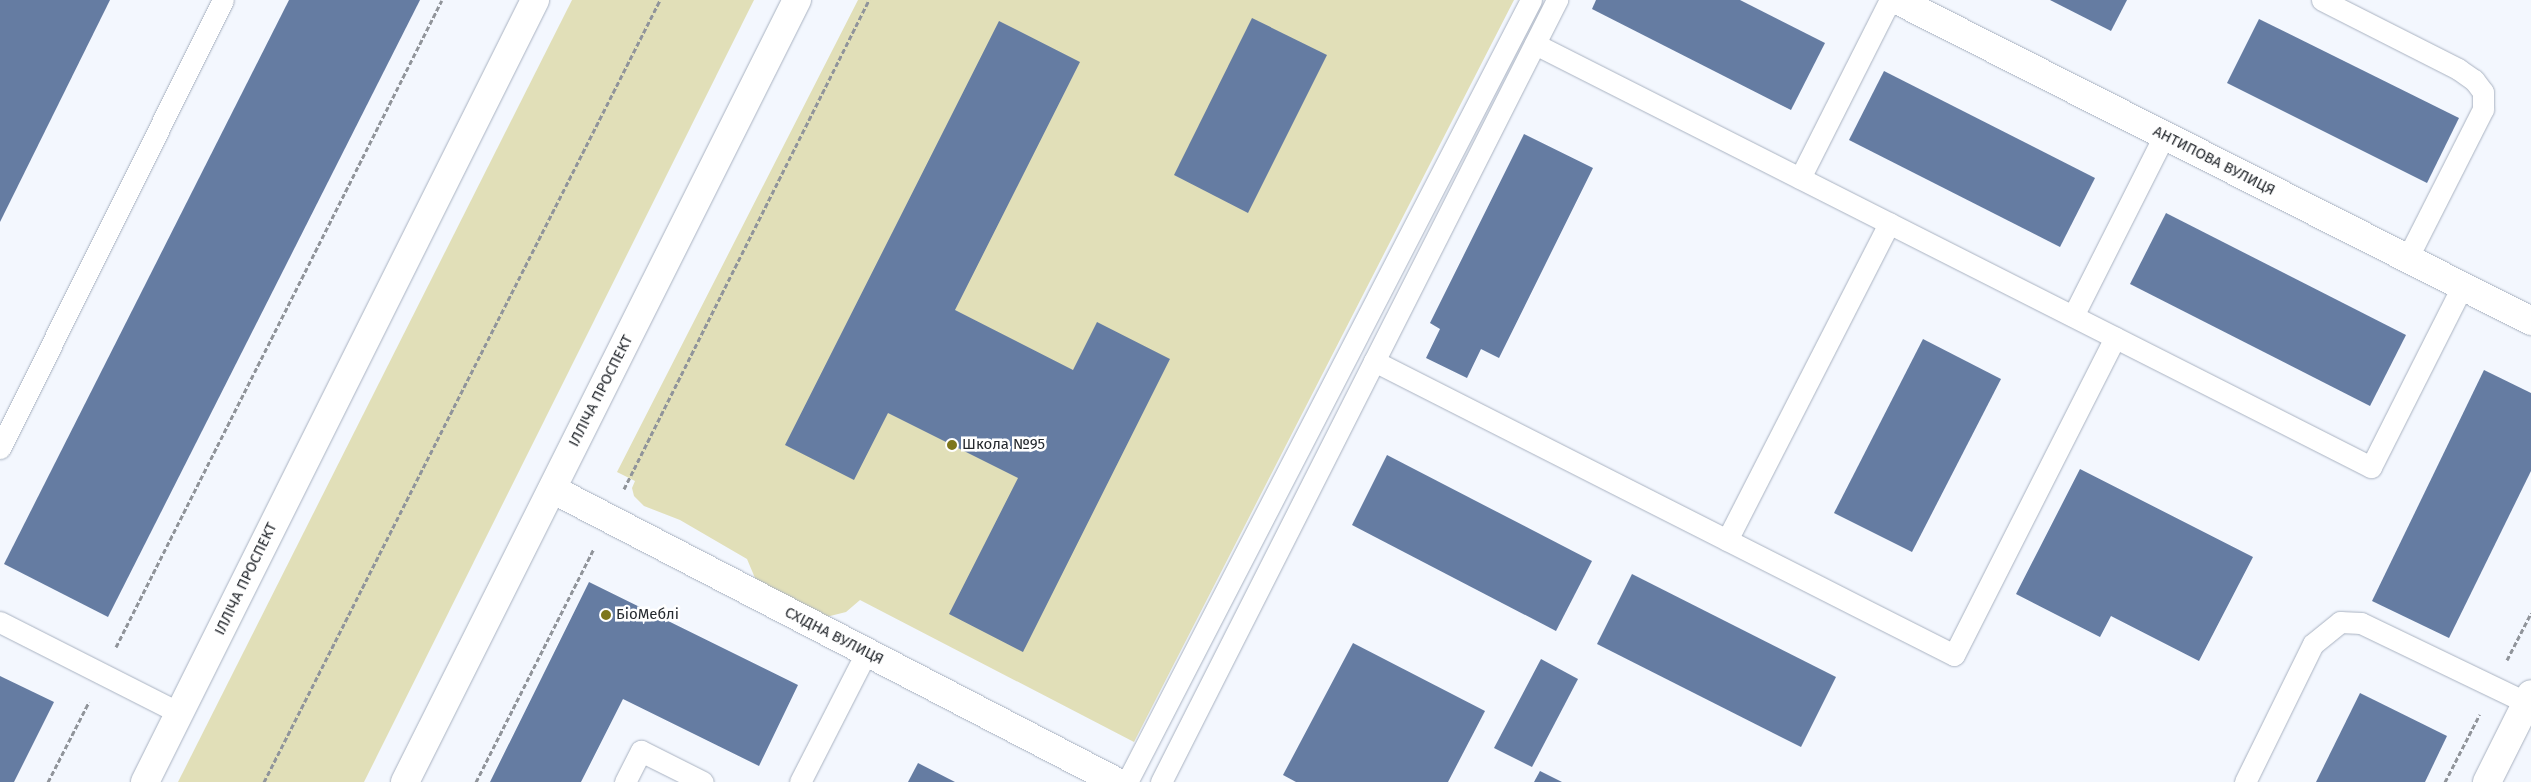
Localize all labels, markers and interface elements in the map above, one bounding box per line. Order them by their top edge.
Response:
street label: АНТИПОВА ВУЛИЦЯ [2150,122,2278,200]
street label: ІЛЛІЧА ПРОСПЕКТ [565,332,637,450]
place label: Школа №95 [962,436,1045,454]
marker: Школа №95 [946,439,958,451]
street label: ІЛЛІЧА ПРОСПЕКТ [211,520,281,638]
street label: СХІДНА ВУЛИЦЯ [782,603,886,669]
place label: БіоМеблі [616,606,679,624]
marker: БіоМеблі [600,609,612,621]

